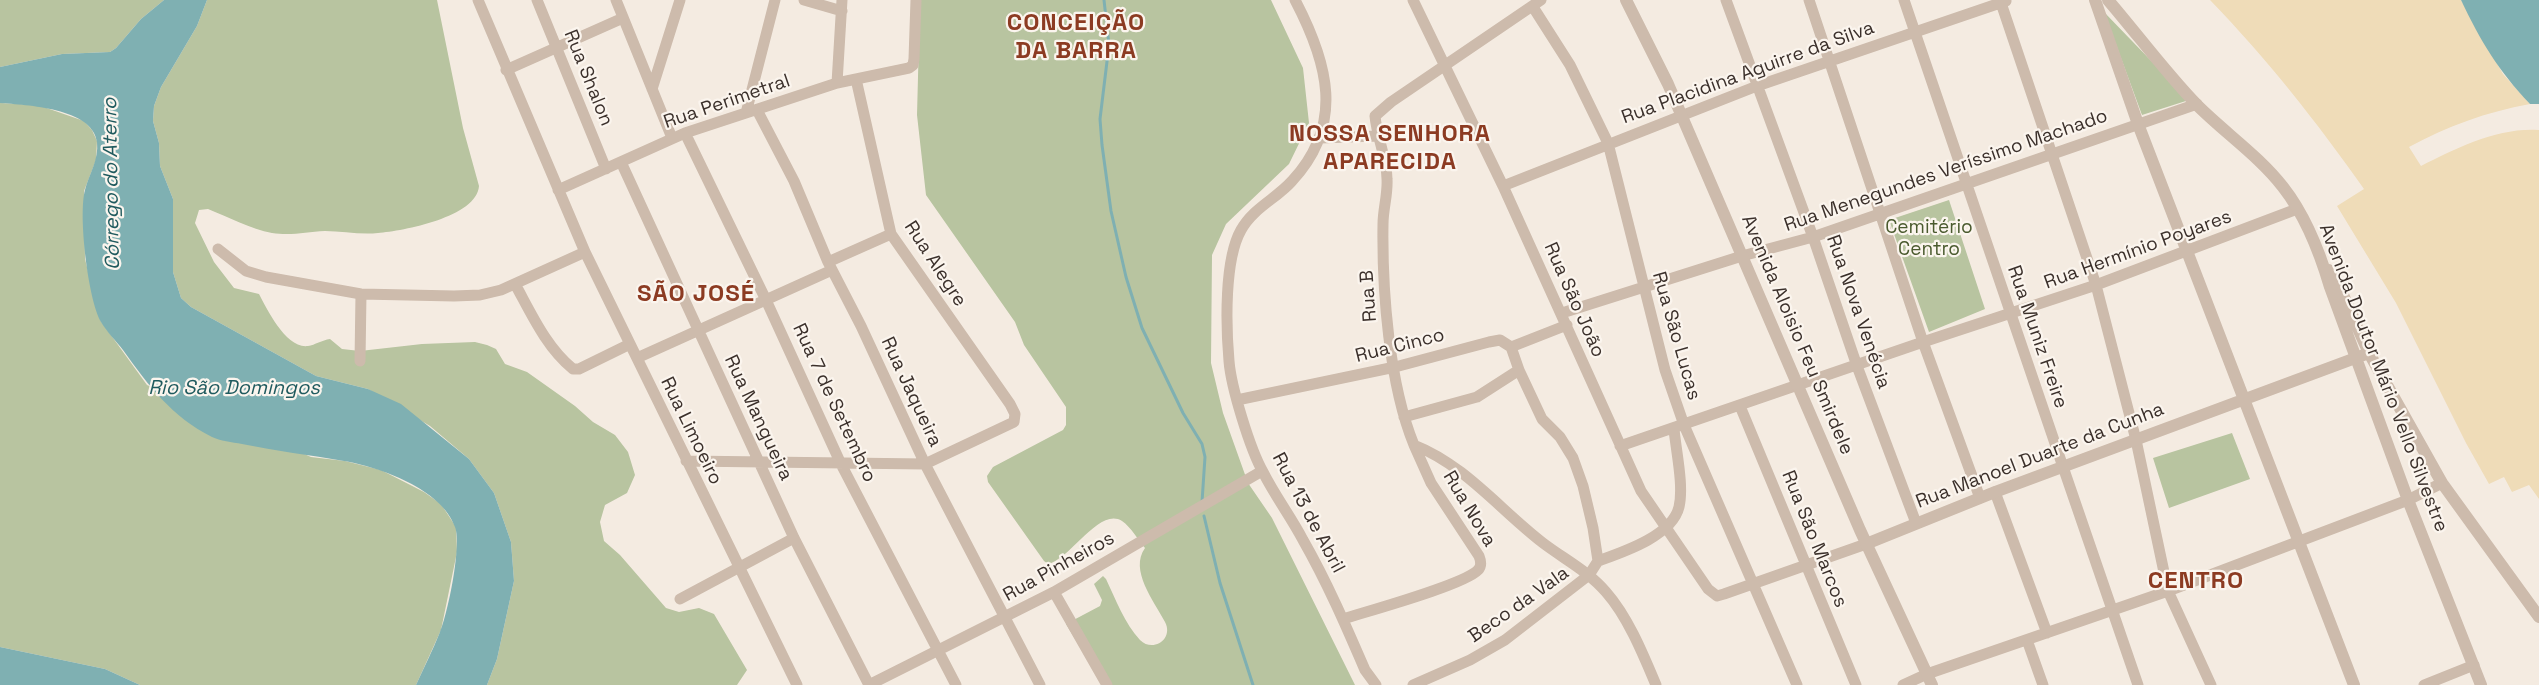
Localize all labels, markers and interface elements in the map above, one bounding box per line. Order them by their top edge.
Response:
district label: CONCEIÇÃO DA BARRA [1006,9,1146,65]
street label: Rua Placidina Aguirre da Silva [1619,17,1877,129]
street label: Rua Shalon [558,27,618,129]
street label: Rua Perimetral [661,70,793,134]
water label: Córrego do Aterro [98,98,126,270]
street label: Rua Menegundes Veríssimo Machado [1781,105,2111,237]
district label: NOSSA SENHORA APARECIDA [1287,120,1493,176]
street label: Rua Hermínio Poyares [2041,205,2235,295]
street label: Avenida Aloisio Feu Smirdele [1736,212,1858,458]
street label: Rua Alegre [899,217,971,311]
park label: Cemitério Centro [1885,217,1973,261]
street label: Avenida Doutor Mário Vello Silvestre [2314,221,2452,535]
street label: Rua Nova Venécia [1821,232,1895,392]
street label: Rua São João [1539,239,1609,361]
street label: Rua Muniz Freire [2002,263,2072,411]
street label: Rua B [1356,269,1382,323]
street label: Rua São Lucas [1647,269,1705,403]
district label: SÃO JOSÉ [636,280,756,308]
street label: Rua 7 de Setembro [787,320,881,486]
street label: Rua Cinco [1353,324,1447,368]
street label: Rua Jaqueira [876,334,946,450]
street label: Rua Mangueira [719,352,797,484]
street label: Rua Limoeiro [655,373,727,489]
water label: Rio São Domingos [148,377,320,401]
street label: Rua Manoel Duarte da Cunha [1913,398,2167,514]
street label: Rua 13 de Abril [1267,449,1349,577]
street label: Rua Nova [1438,467,1500,551]
street label: Rua São Marcos [1776,467,1852,611]
street label: Rua Pinheiros [1000,527,1118,607]
street label: Beco da Vala [1464,562,1574,648]
district label: CENTRO [2147,567,2245,595]

